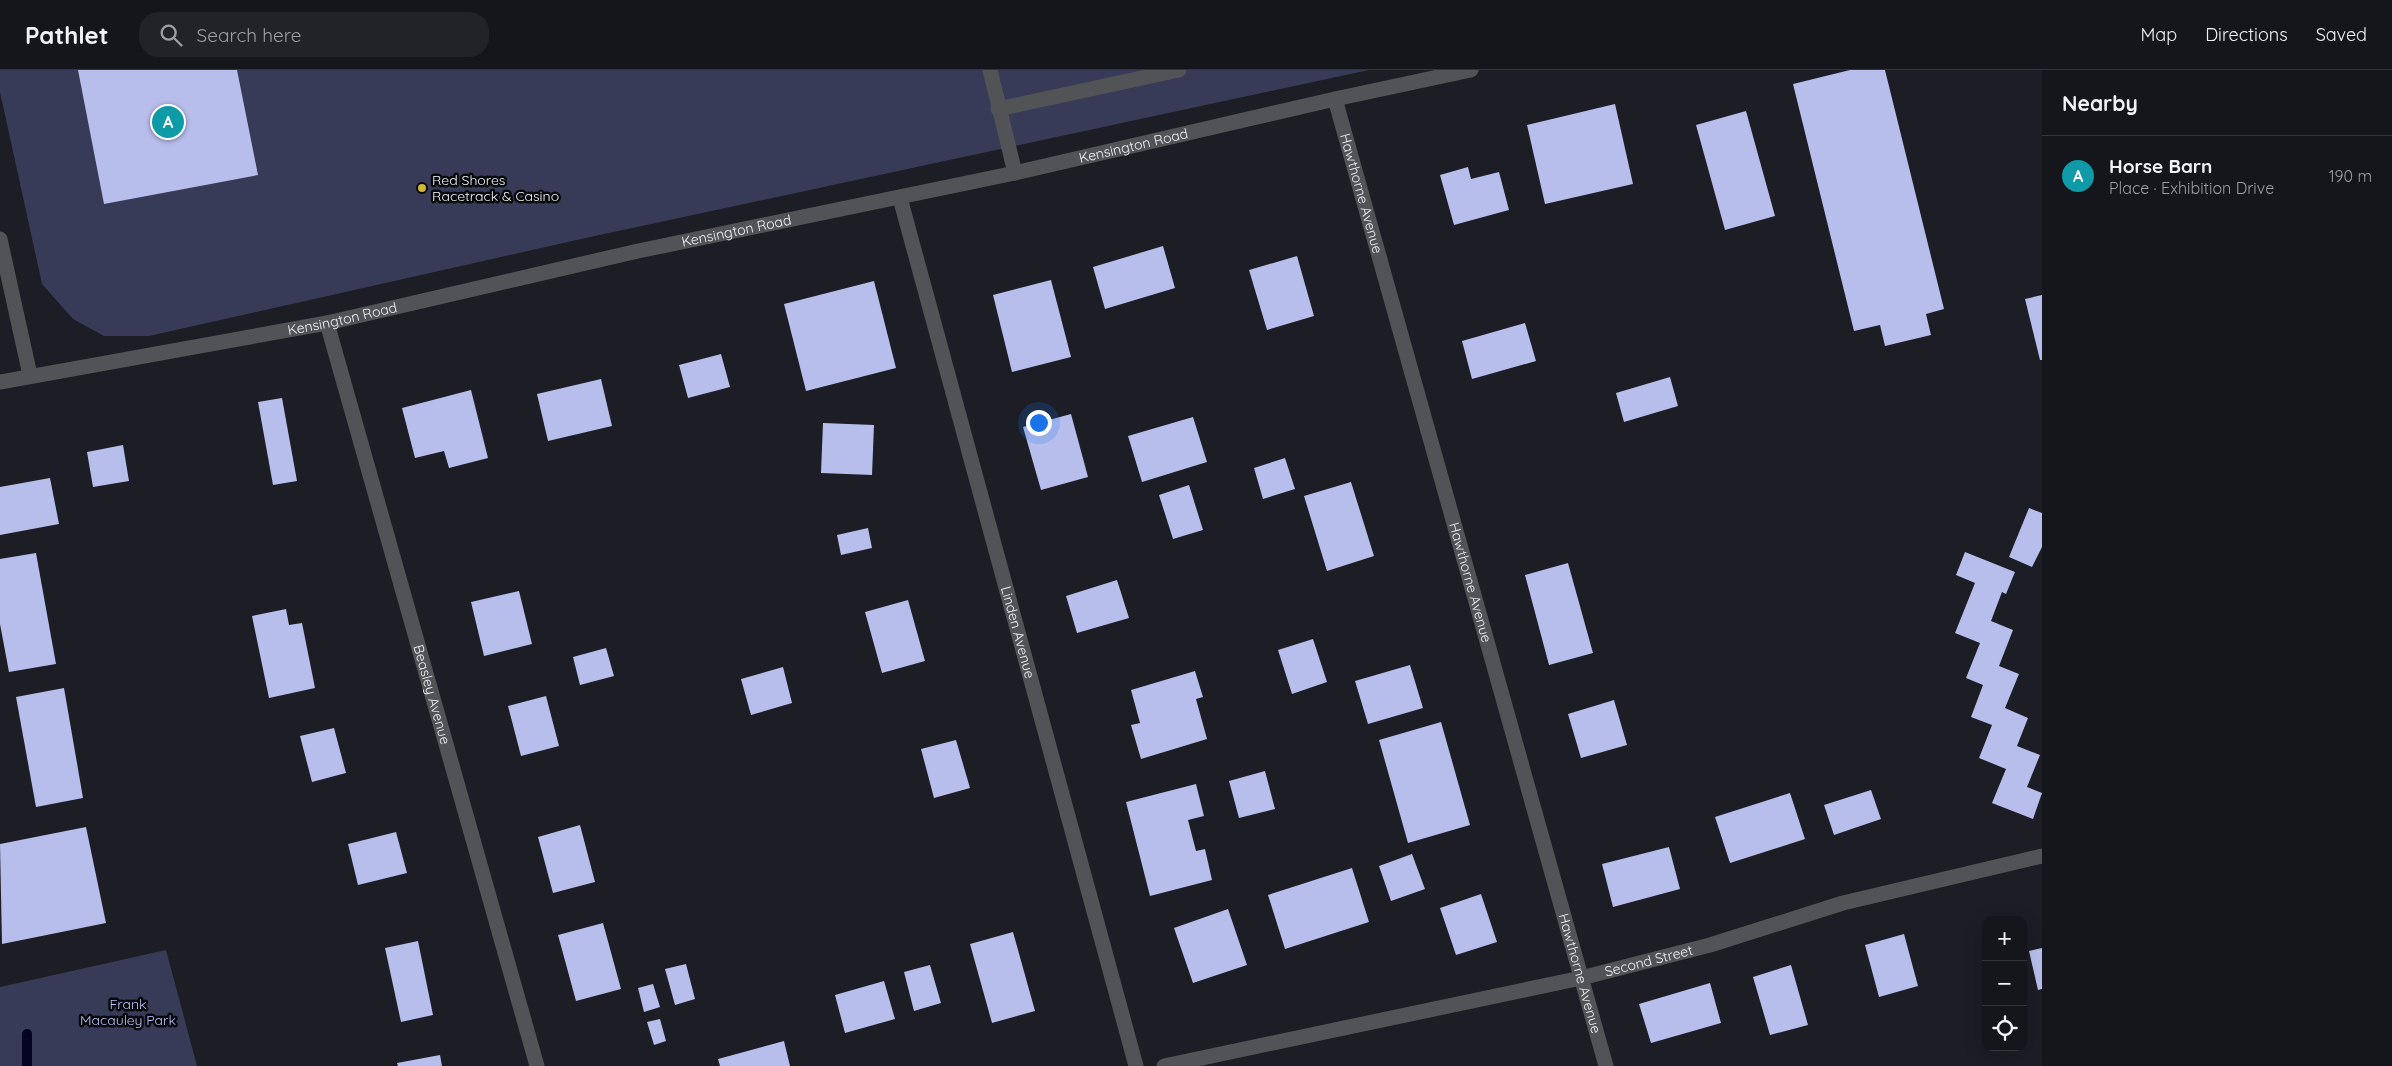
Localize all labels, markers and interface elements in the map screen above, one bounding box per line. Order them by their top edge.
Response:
search box [139,12,489,57]
text: Pathlet [25,20,109,50]
icon: search [157,21,185,49]
text: Search here [197,23,301,47]
text: Map [2140,23,2177,46]
text: Directions [2205,23,2288,46]
text: Saved [2316,23,2367,46]
text: Nearby [2062,90,2138,116]
pin: A [152,103,184,141]
street label: Kensington Road [1077,124,1190,167]
street label: Hawthorne Avenue [1336,131,1387,256]
text: Horse Barn [2109,154,2212,178]
text: A [2073,166,2083,186]
text: 190 m [2329,166,2372,186]
place label: Red Shores Racetrack & Casino [432,171,559,205]
text: Place · Exhibition Drive [2109,178,2274,198]
marker: Red Shores Racetrack & Casino [416,182,428,194]
street label: Kensington Road [680,211,793,251]
street label: Kensington Road [286,298,399,339]
your location [1026,410,1052,436]
street label: Hawthorne Avenue [1445,520,1496,645]
street label: Linden Avenue [997,584,1039,680]
street label: Beasley Avenue [409,643,455,746]
street label: Hawthorne Avenue [1555,911,1605,1036]
map controls [1982,916,2027,1051]
button: + [1982,916,2027,961]
street label: Second Street [1603,941,1695,981]
button: − [1982,961,2027,1006]
park label: Frank Macauley Park [80,995,176,1029]
button: locate [1982,1006,2027,1051]

